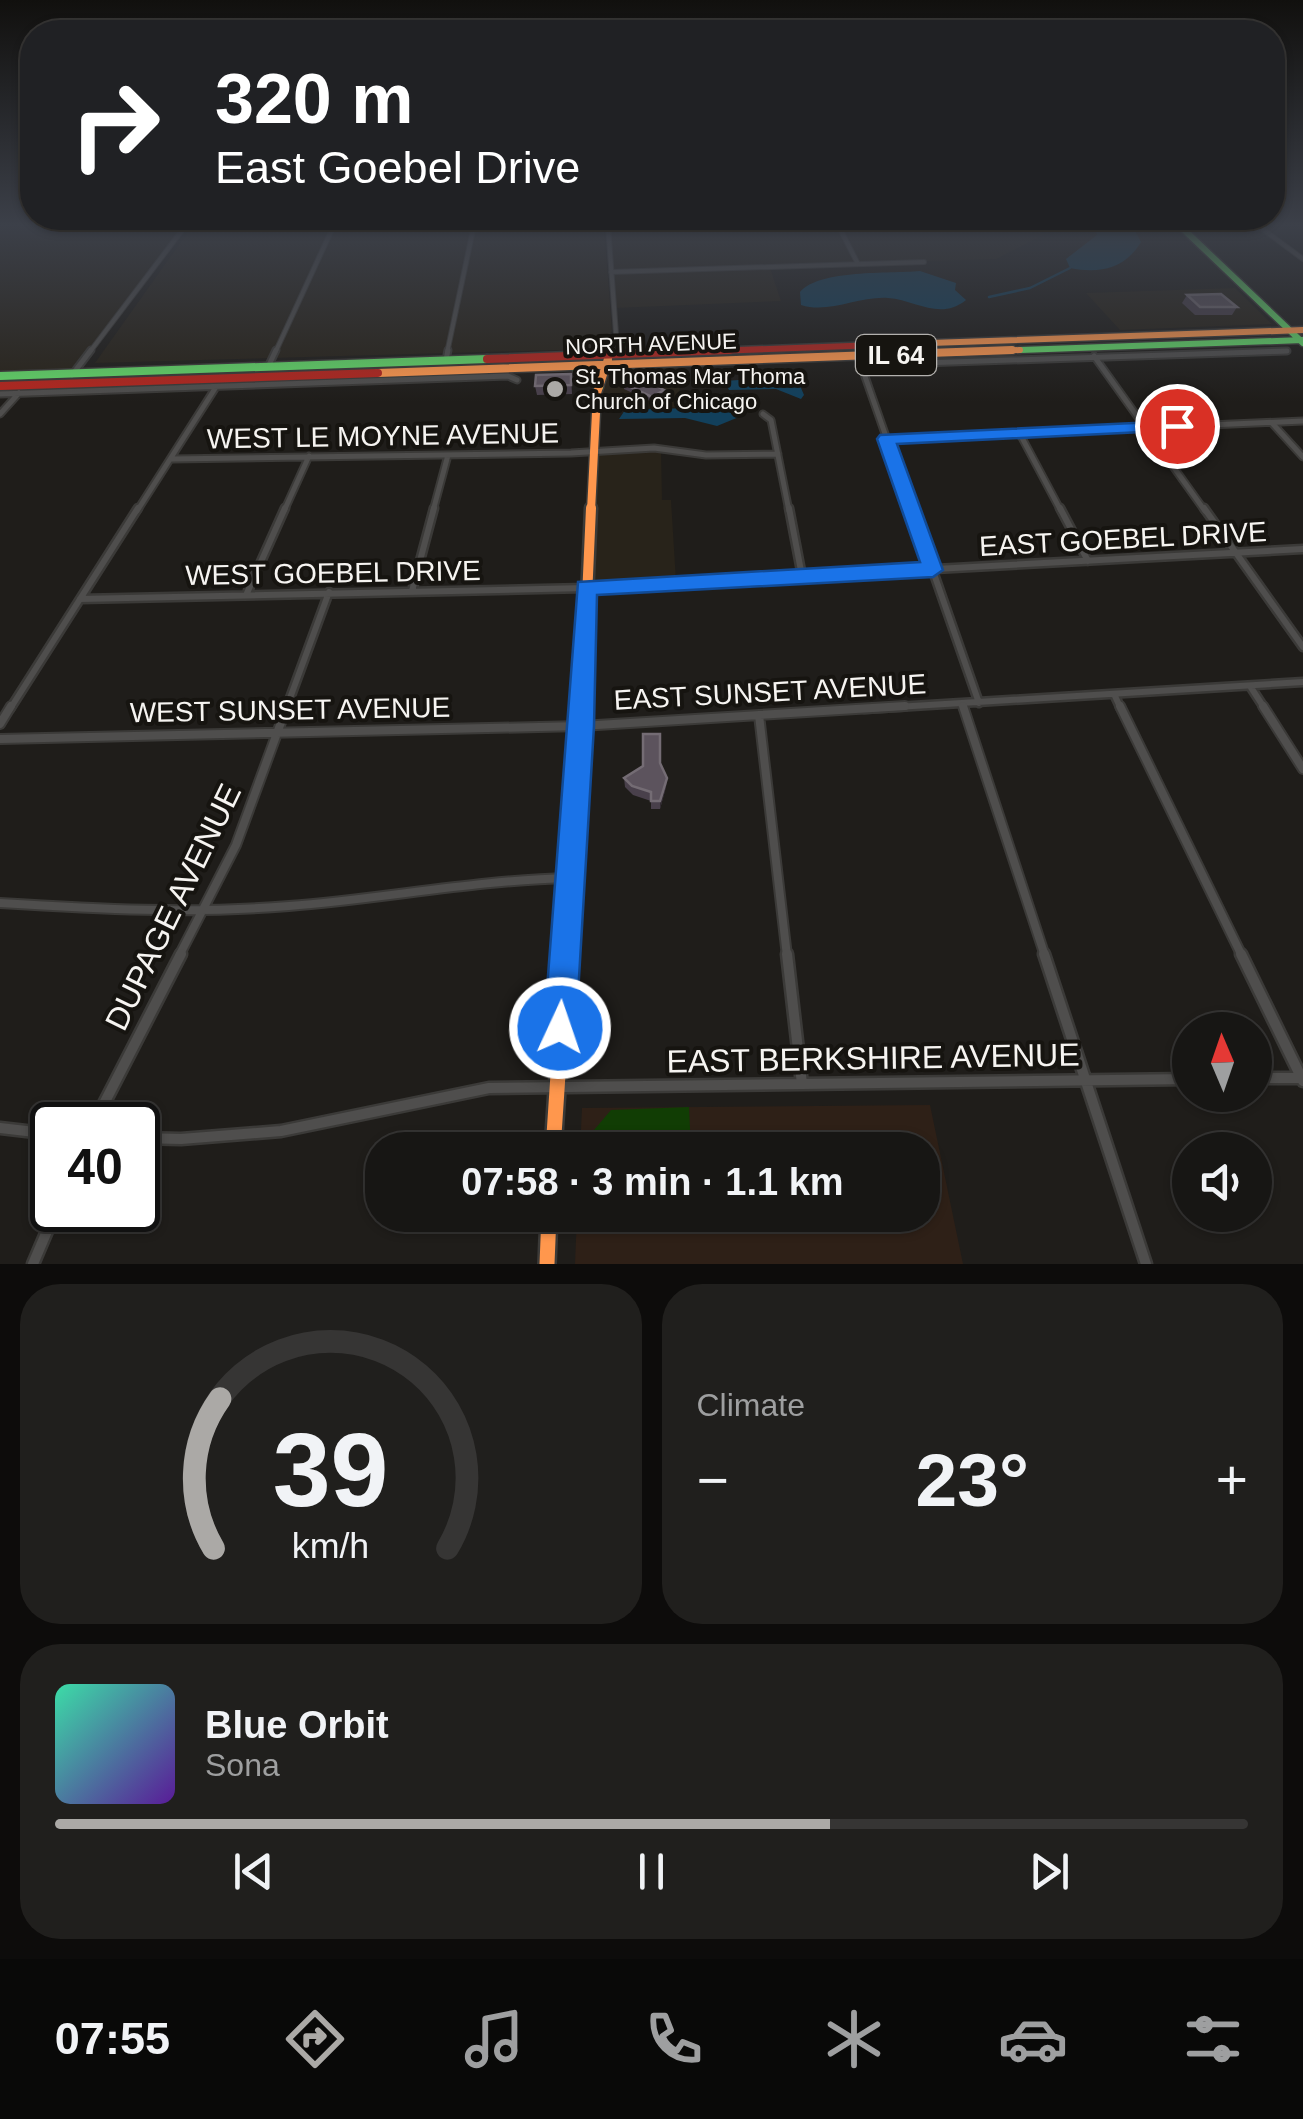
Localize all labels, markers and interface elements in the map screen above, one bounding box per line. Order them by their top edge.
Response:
icon: right [50,60,180,190]
text: 320 m [215,60,413,138]
text: East Goebel Drive [215,142,580,193]
street label: NORTH AVENUE [565,329,737,359]
road number: IL 64 [856,335,936,375]
place label: St. Thomas Mar Thoma Church of Chicago [575,364,806,414]
marker: St. Thomas Mar Thoma Church of Chicago [544,378,566,400]
pin [1135,384,1220,469]
icon: arrive [1150,399,1205,454]
street label: WEST LE MOYNE AVENUE [207,417,559,455]
street label: EAST GOEBEL DRIVE [978,516,1268,562]
street label: WEST GOEBEL DRIVE [185,555,481,591]
street label: EAST SUNSET AVENUE [613,668,927,716]
street label: WEST SUNSET AVENUE [129,692,451,728]
street label: DUPAGE AVENUE [98,778,248,1036]
position arrow [508,976,612,1080]
north arrow [1172,1012,1272,1112]
map controls [1172,1012,1272,1232]
street label: EAST BERKSHIRE AVENUE [666,1036,1080,1080]
speed limit sign: 40 [30,1102,160,1232]
button: sound [1172,1132,1272,1232]
text: 07:58 · 3 min · 1.1 km [461,1161,844,1203]
text: Climate [697,1387,805,1423]
text: 39 [273,1412,389,1528]
text: 23° [916,1438,1029,1522]
text: − [697,1449,729,1511]
text: + [1216,1449,1248,1511]
text: km/h [292,1526,369,1566]
text: Blue Orbit [205,1704,389,1746]
text: Sona [205,1747,280,1783]
icon: previous [226,1844,281,1899]
icon: pause [624,1844,679,1899]
icon: next [1022,1844,1077,1899]
icon: directions [280,2004,350,2074]
icon: music [459,2004,529,2074]
icon: phone [639,2004,709,2074]
icon: climate [819,2004,889,2074]
icon: car [998,2004,1068,2074]
icon: filters [1178,2004,1248,2074]
text: 07:55 [55,2013,170,2064]

